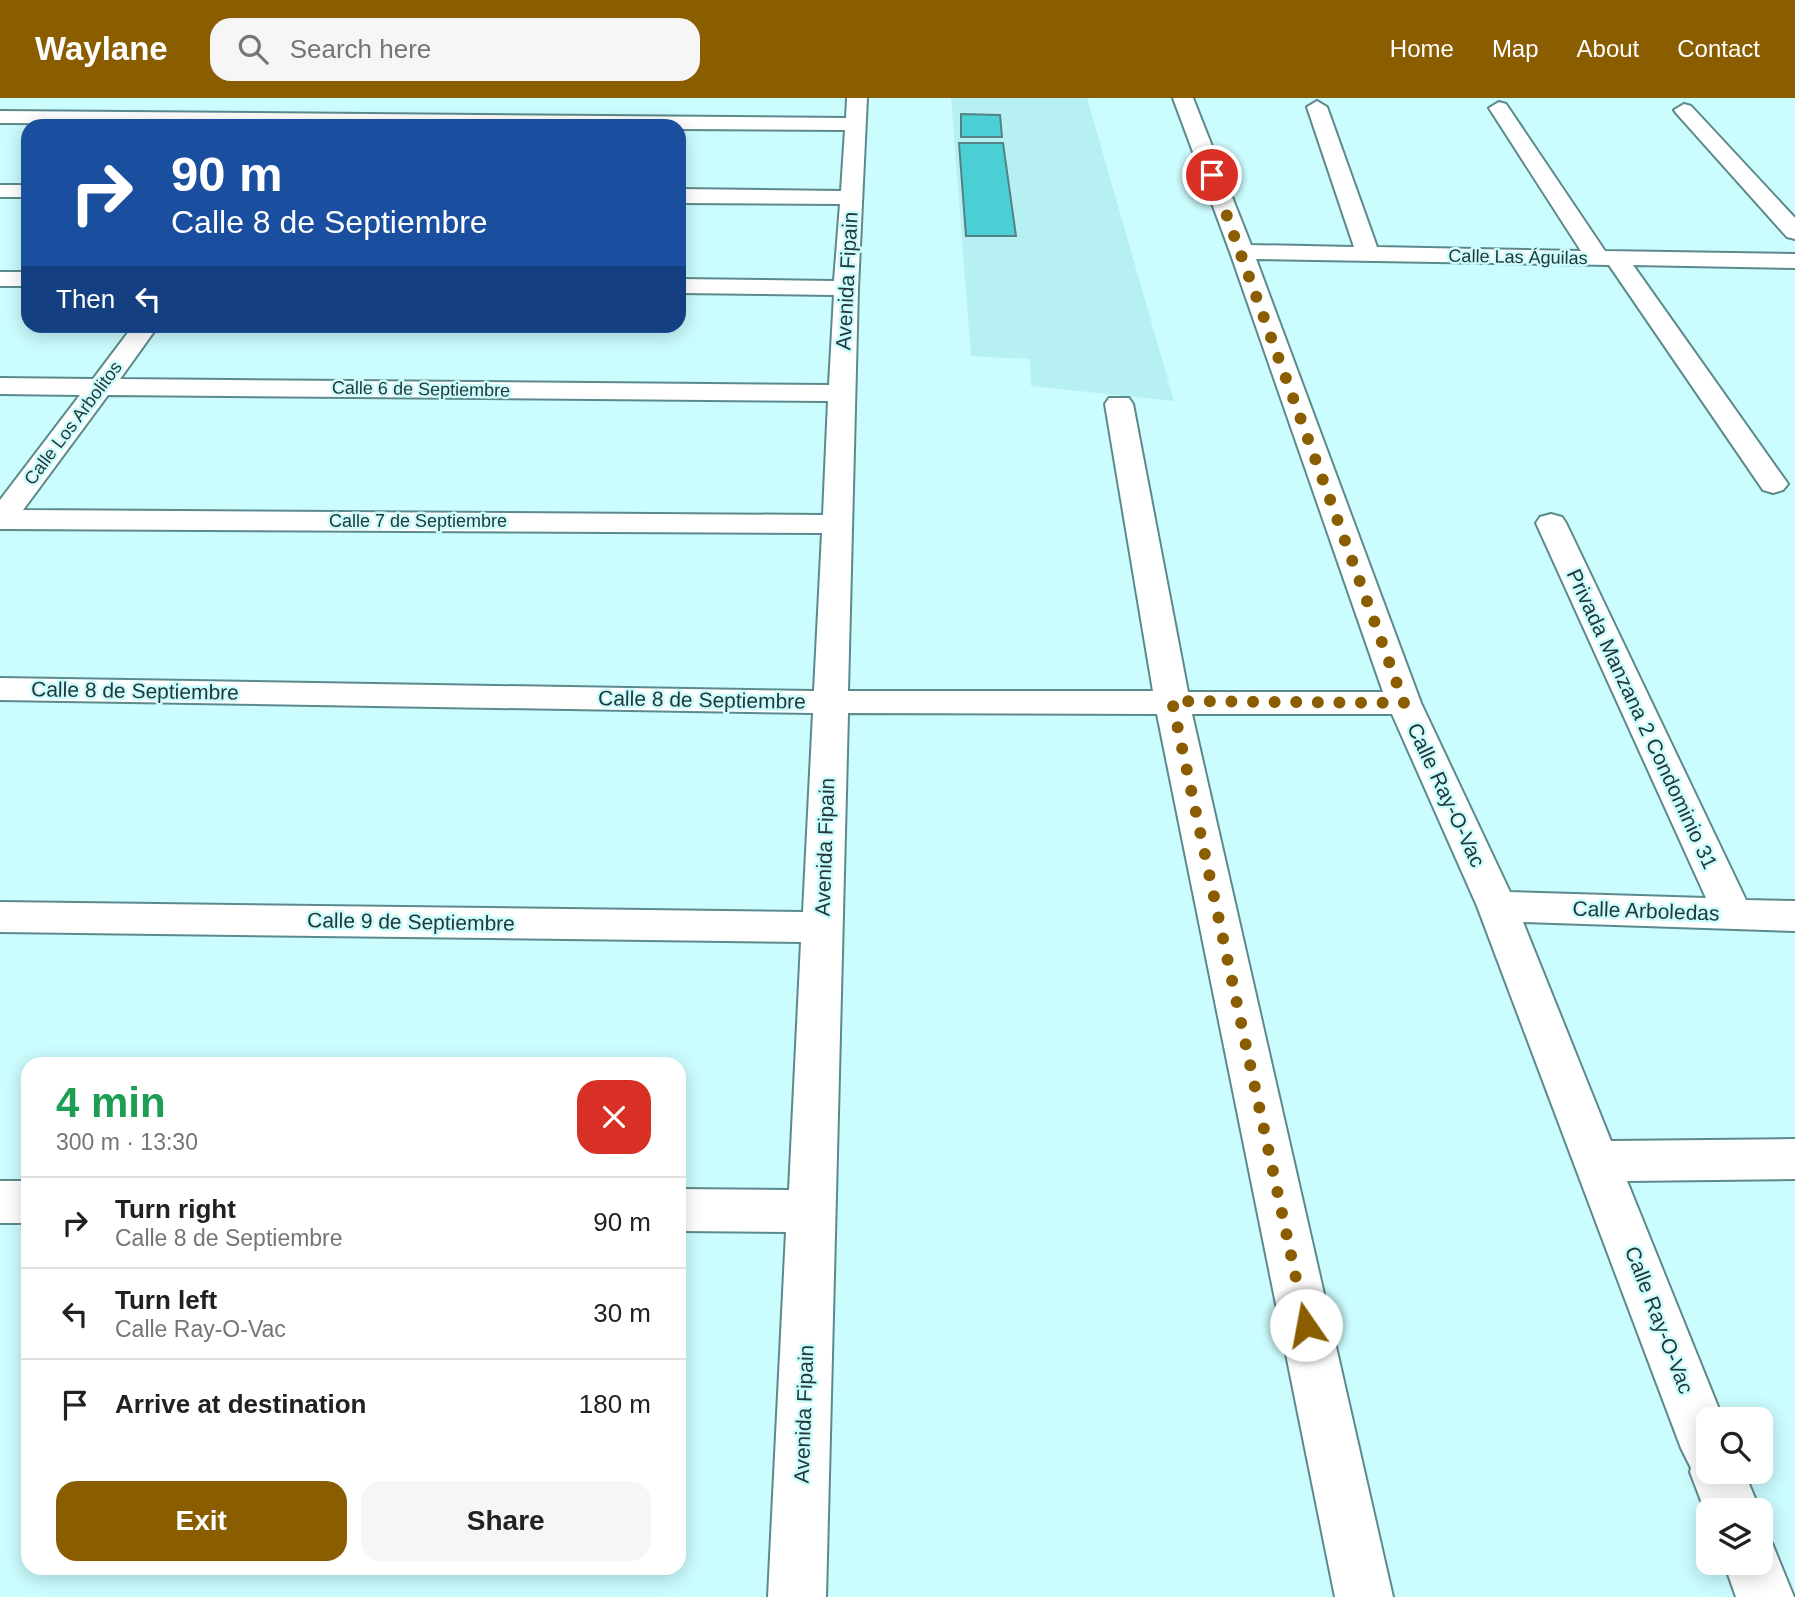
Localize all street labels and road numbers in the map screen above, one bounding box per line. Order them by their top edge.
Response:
street label: Avenida Fipain [831,211,862,351]
street label: Calle Las Águilas [1448,246,1588,268]
street label: Calle Los Arbolitos [20,357,126,489]
street label: Calle 6 de Septiembre [332,377,510,401]
street label: Calle 7 de Septiembre [329,511,507,531]
street label: Privada Manzana 2 Condominio 31 [1563,565,1722,872]
street label: Calle 8 de Septiembre [31,677,239,704]
street label: Calle 8 de Septiembre [598,686,806,713]
street label: Calle Ray-O-Vac [1403,719,1490,870]
street label: Avenida Fipain [811,777,838,917]
street label: Calle Arboledas [1572,896,1720,925]
street label: Calle 9 de Septiembre [307,908,515,935]
street label: Calle Ray-O-Vac [1621,1243,1698,1397]
street label: Avenida Fipain [790,1344,817,1484]

